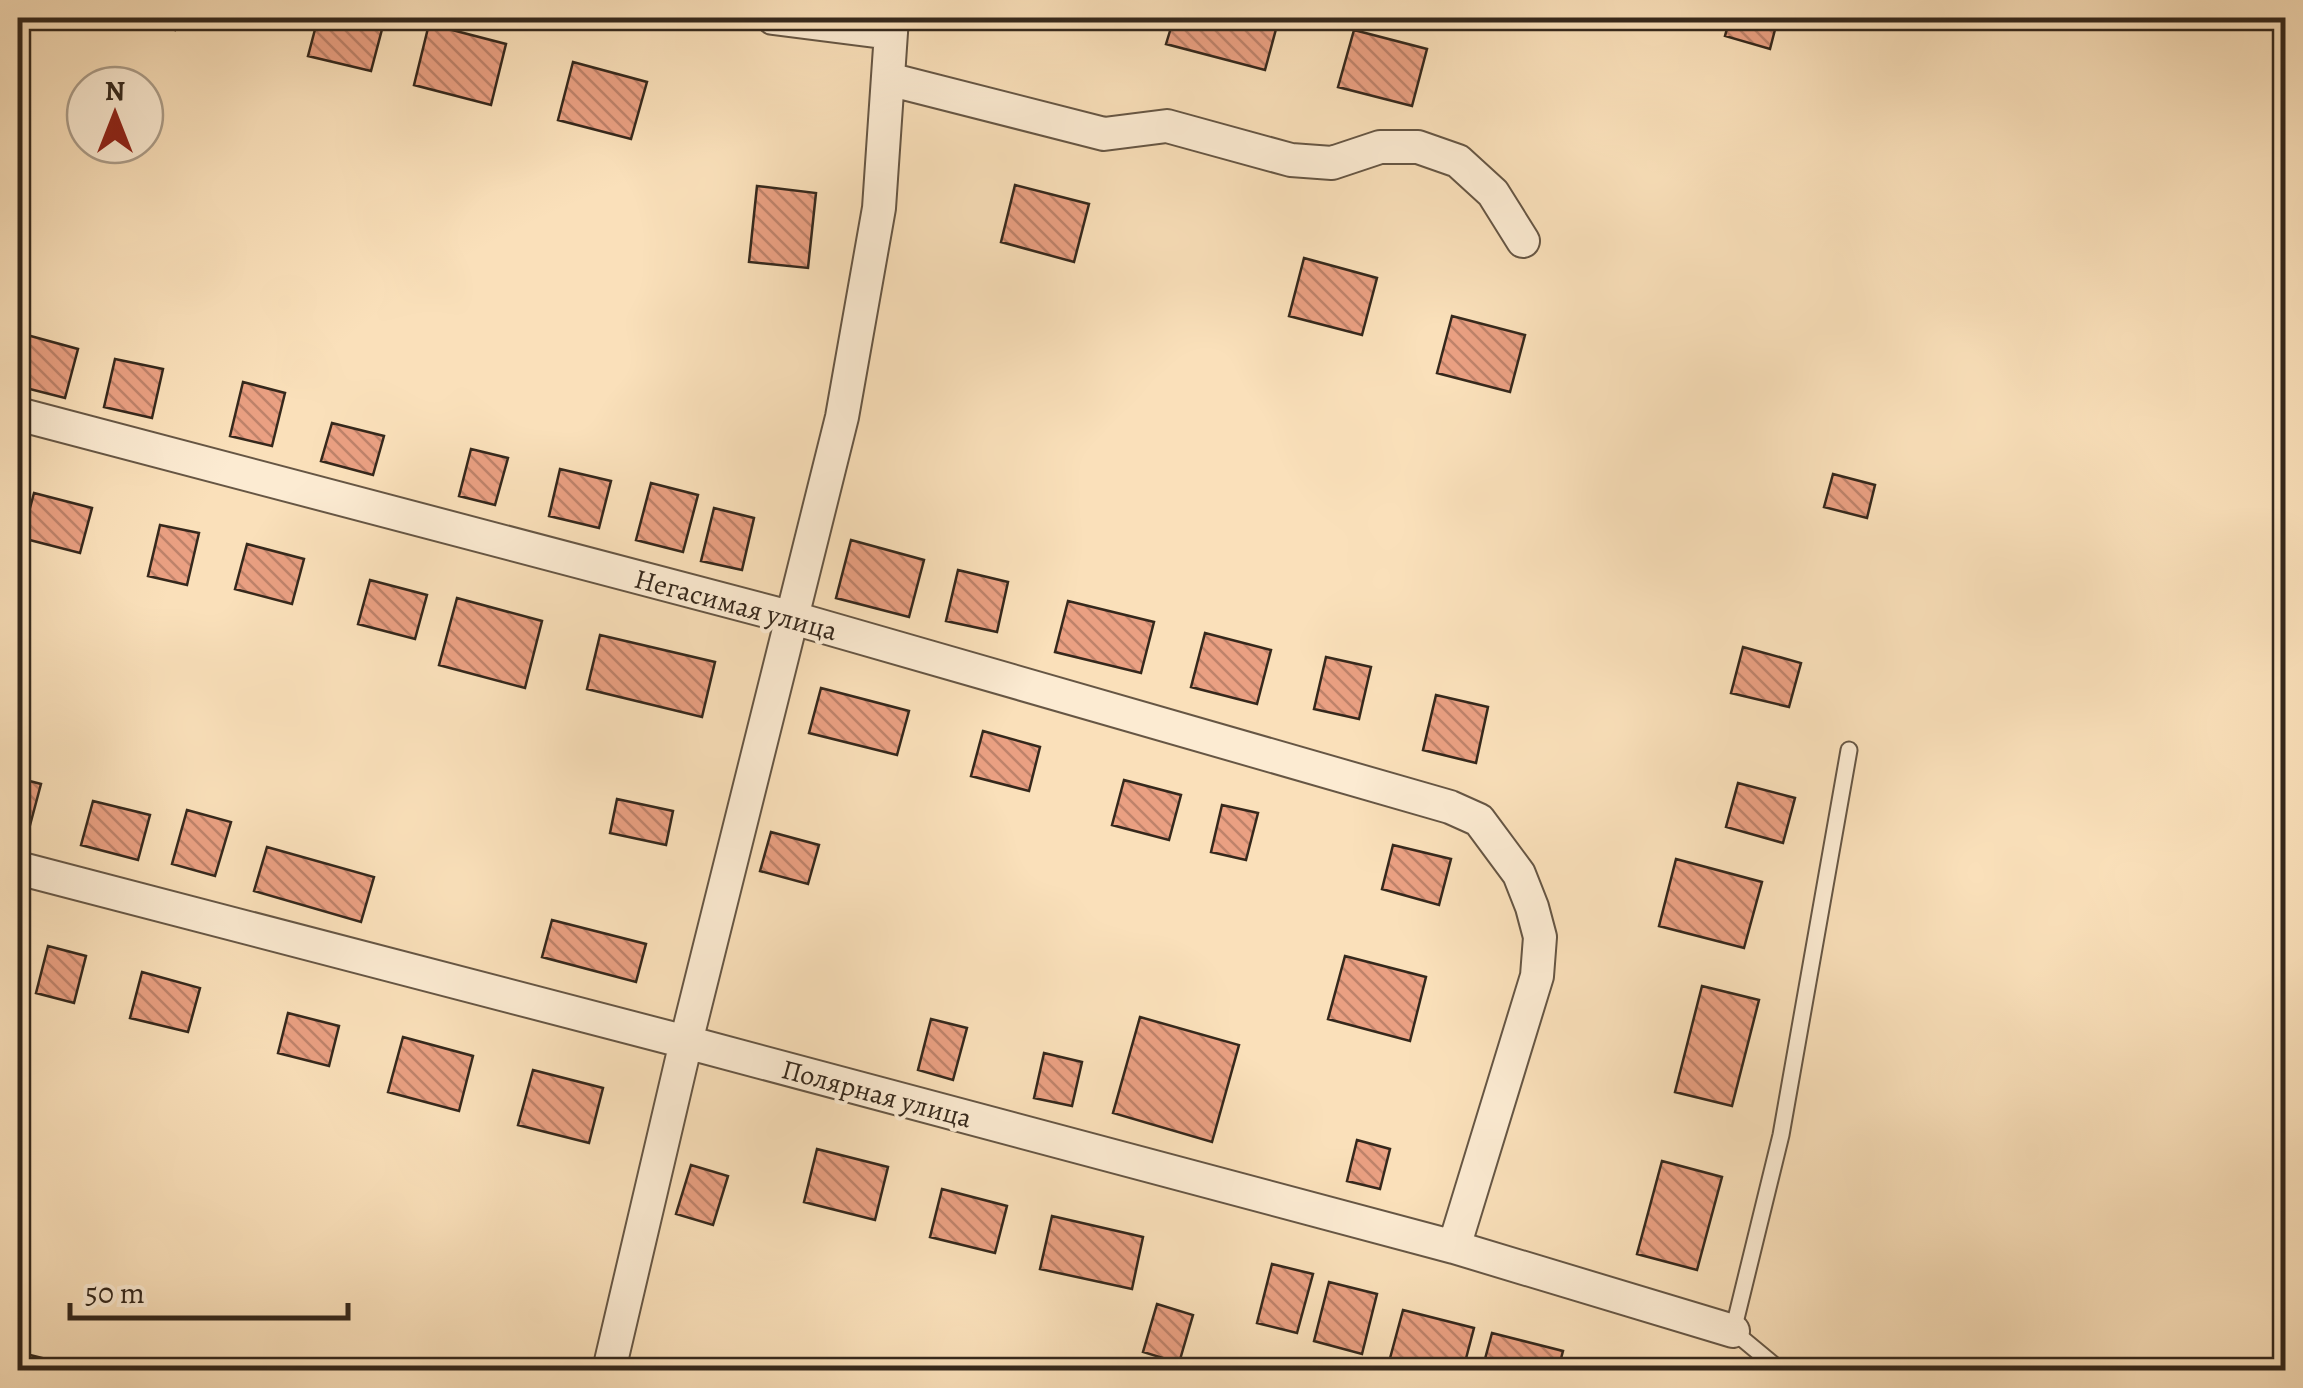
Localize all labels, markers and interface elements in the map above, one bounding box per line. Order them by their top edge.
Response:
north arrow [65,65,165,165]
text: N [105,72,125,110]
street label: Негасимая улица [630,560,842,650]
street label: Полярная улица [777,1050,976,1138]
scale bar [70,1258,348,1320]
text: 50 m [85,1273,145,1313]

